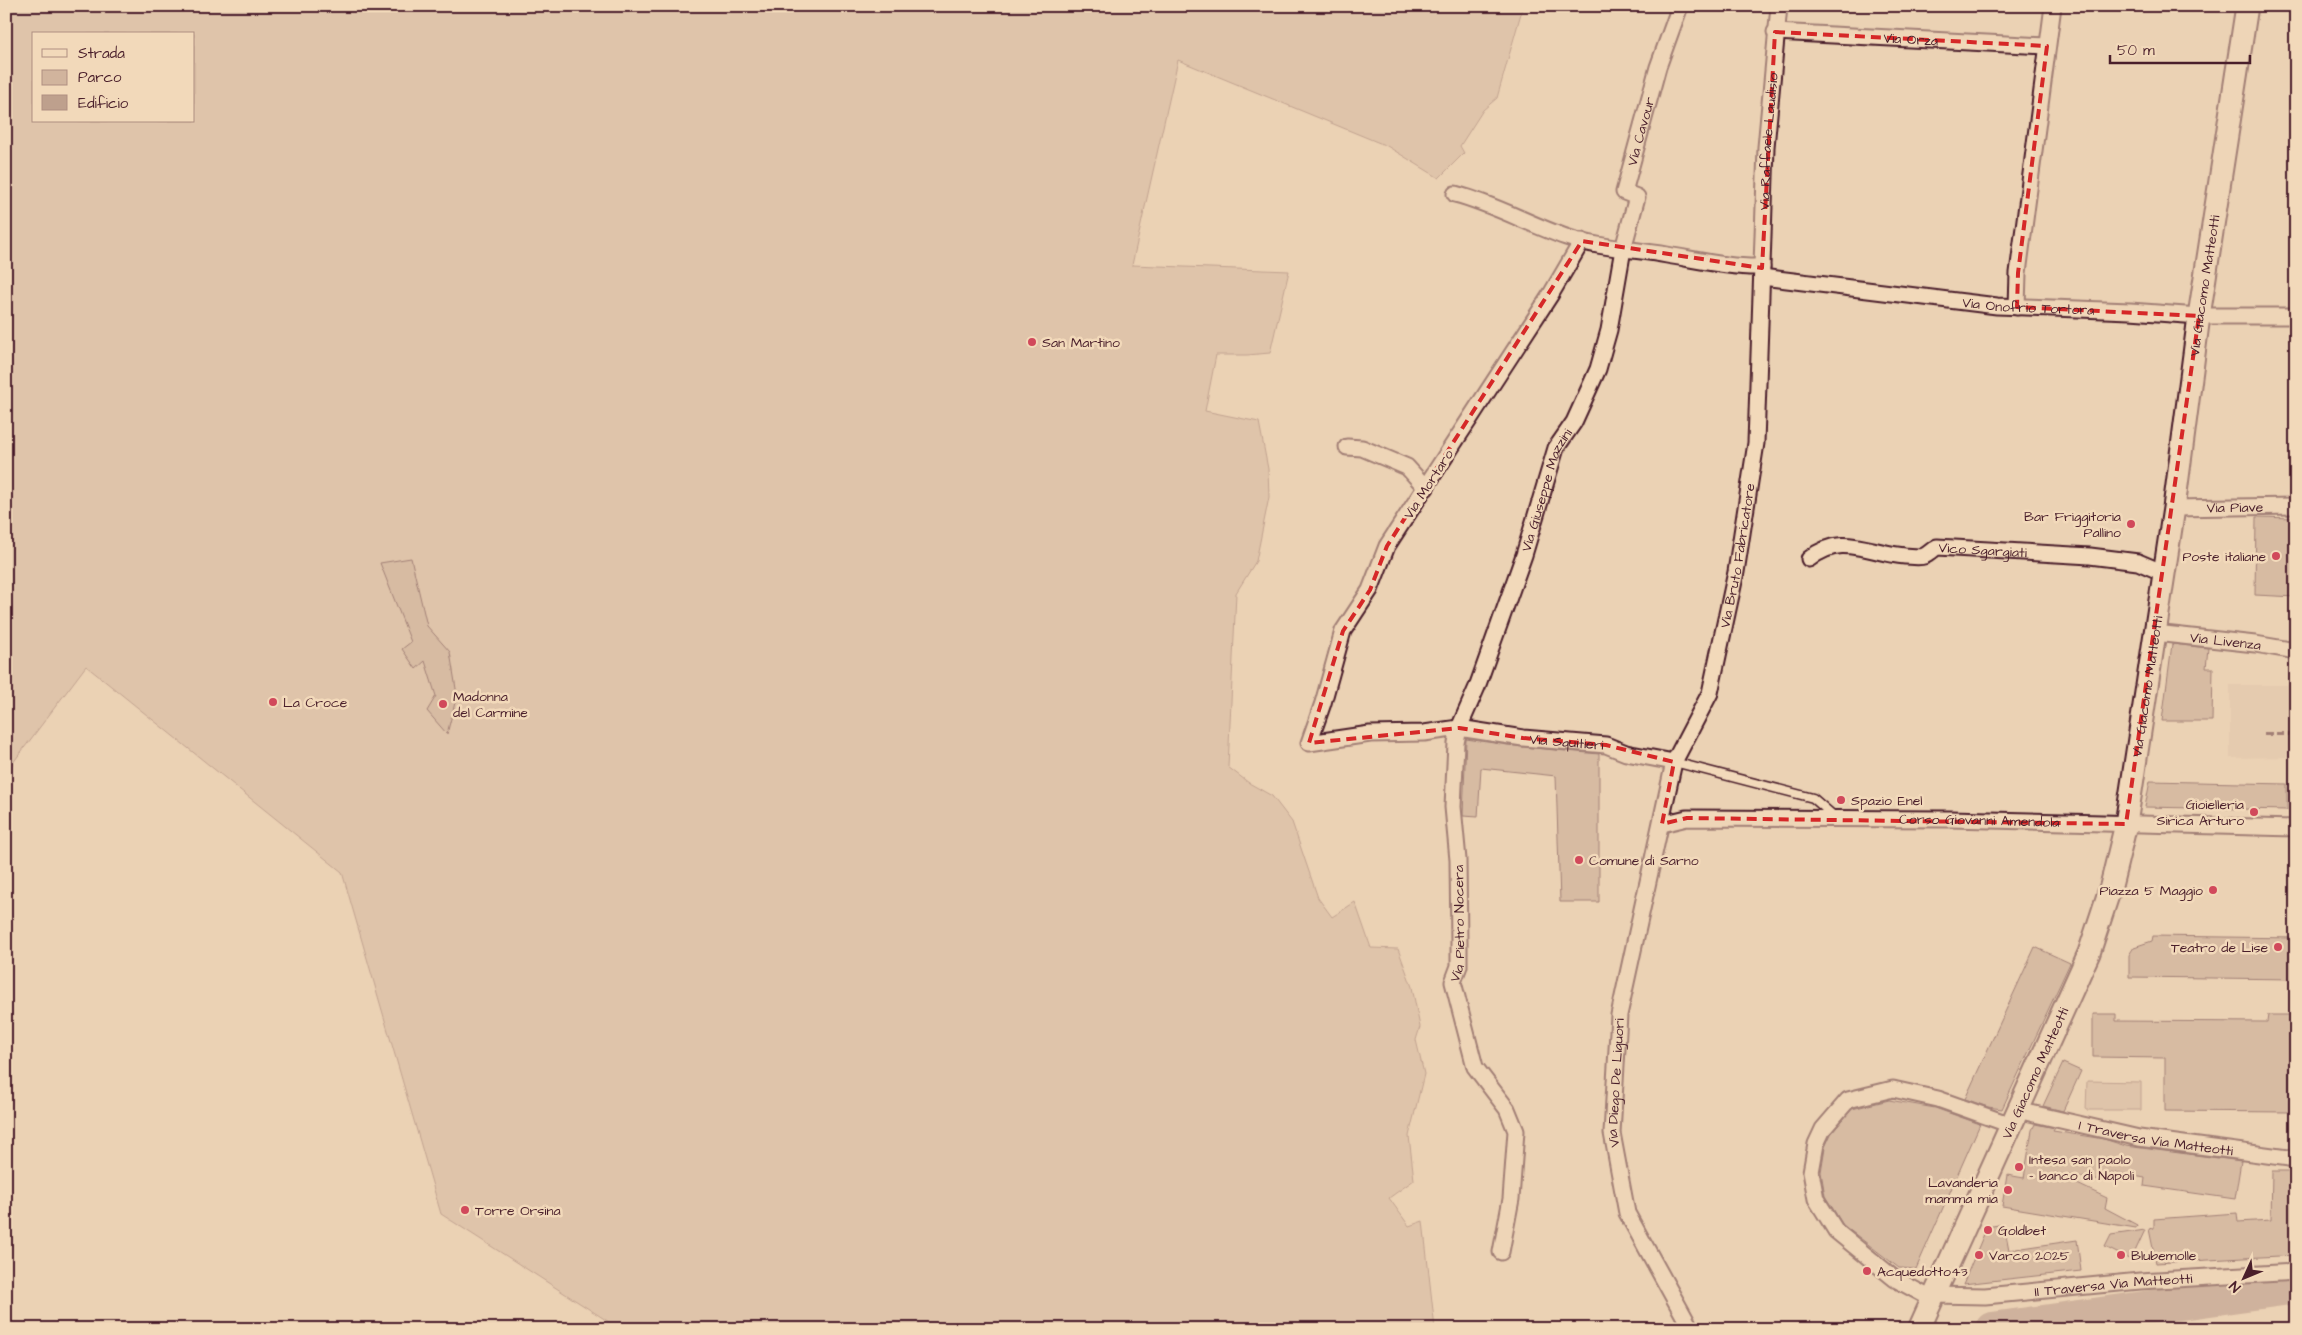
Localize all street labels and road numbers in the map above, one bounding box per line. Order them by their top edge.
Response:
street label: Via Orza [1883,29,1939,51]
street label: Via Raffaele Laudisio [1755,72,1784,211]
street label: Via Cavour [1623,95,1660,168]
street label: Via Giacomo Matteotti [2185,214,2226,358]
street label: Via Onofrio Tortora [1961,293,2095,321]
street label: Via Giuseppe Mazzini [1517,425,1578,554]
street label: Via Mortaro [1399,446,1459,523]
street label: Via Bruto Fabricatore [1715,481,1761,630]
street label: Via Piave [2207,498,2264,518]
street label: Vico Sgargiati [1938,538,2027,563]
street label: Via Giacomo Matteotti [2127,615,2168,759]
street label: Via Livenza [2189,628,2263,656]
street label: Via Squitieri [1529,730,1604,756]
street label: Corso Giovanni Amendola [1899,810,2060,833]
street label: Via Pietro Nocera [1445,865,1470,985]
street label: Via Giacomo Matteotti [1997,1004,2074,1143]
street label: Via Diego De Liguori [1603,1018,1630,1149]
street label: I Traversa Via Matteotti [2077,1116,2234,1161]
street label: II Traversa Via Matteotti [2034,1269,2193,1302]

